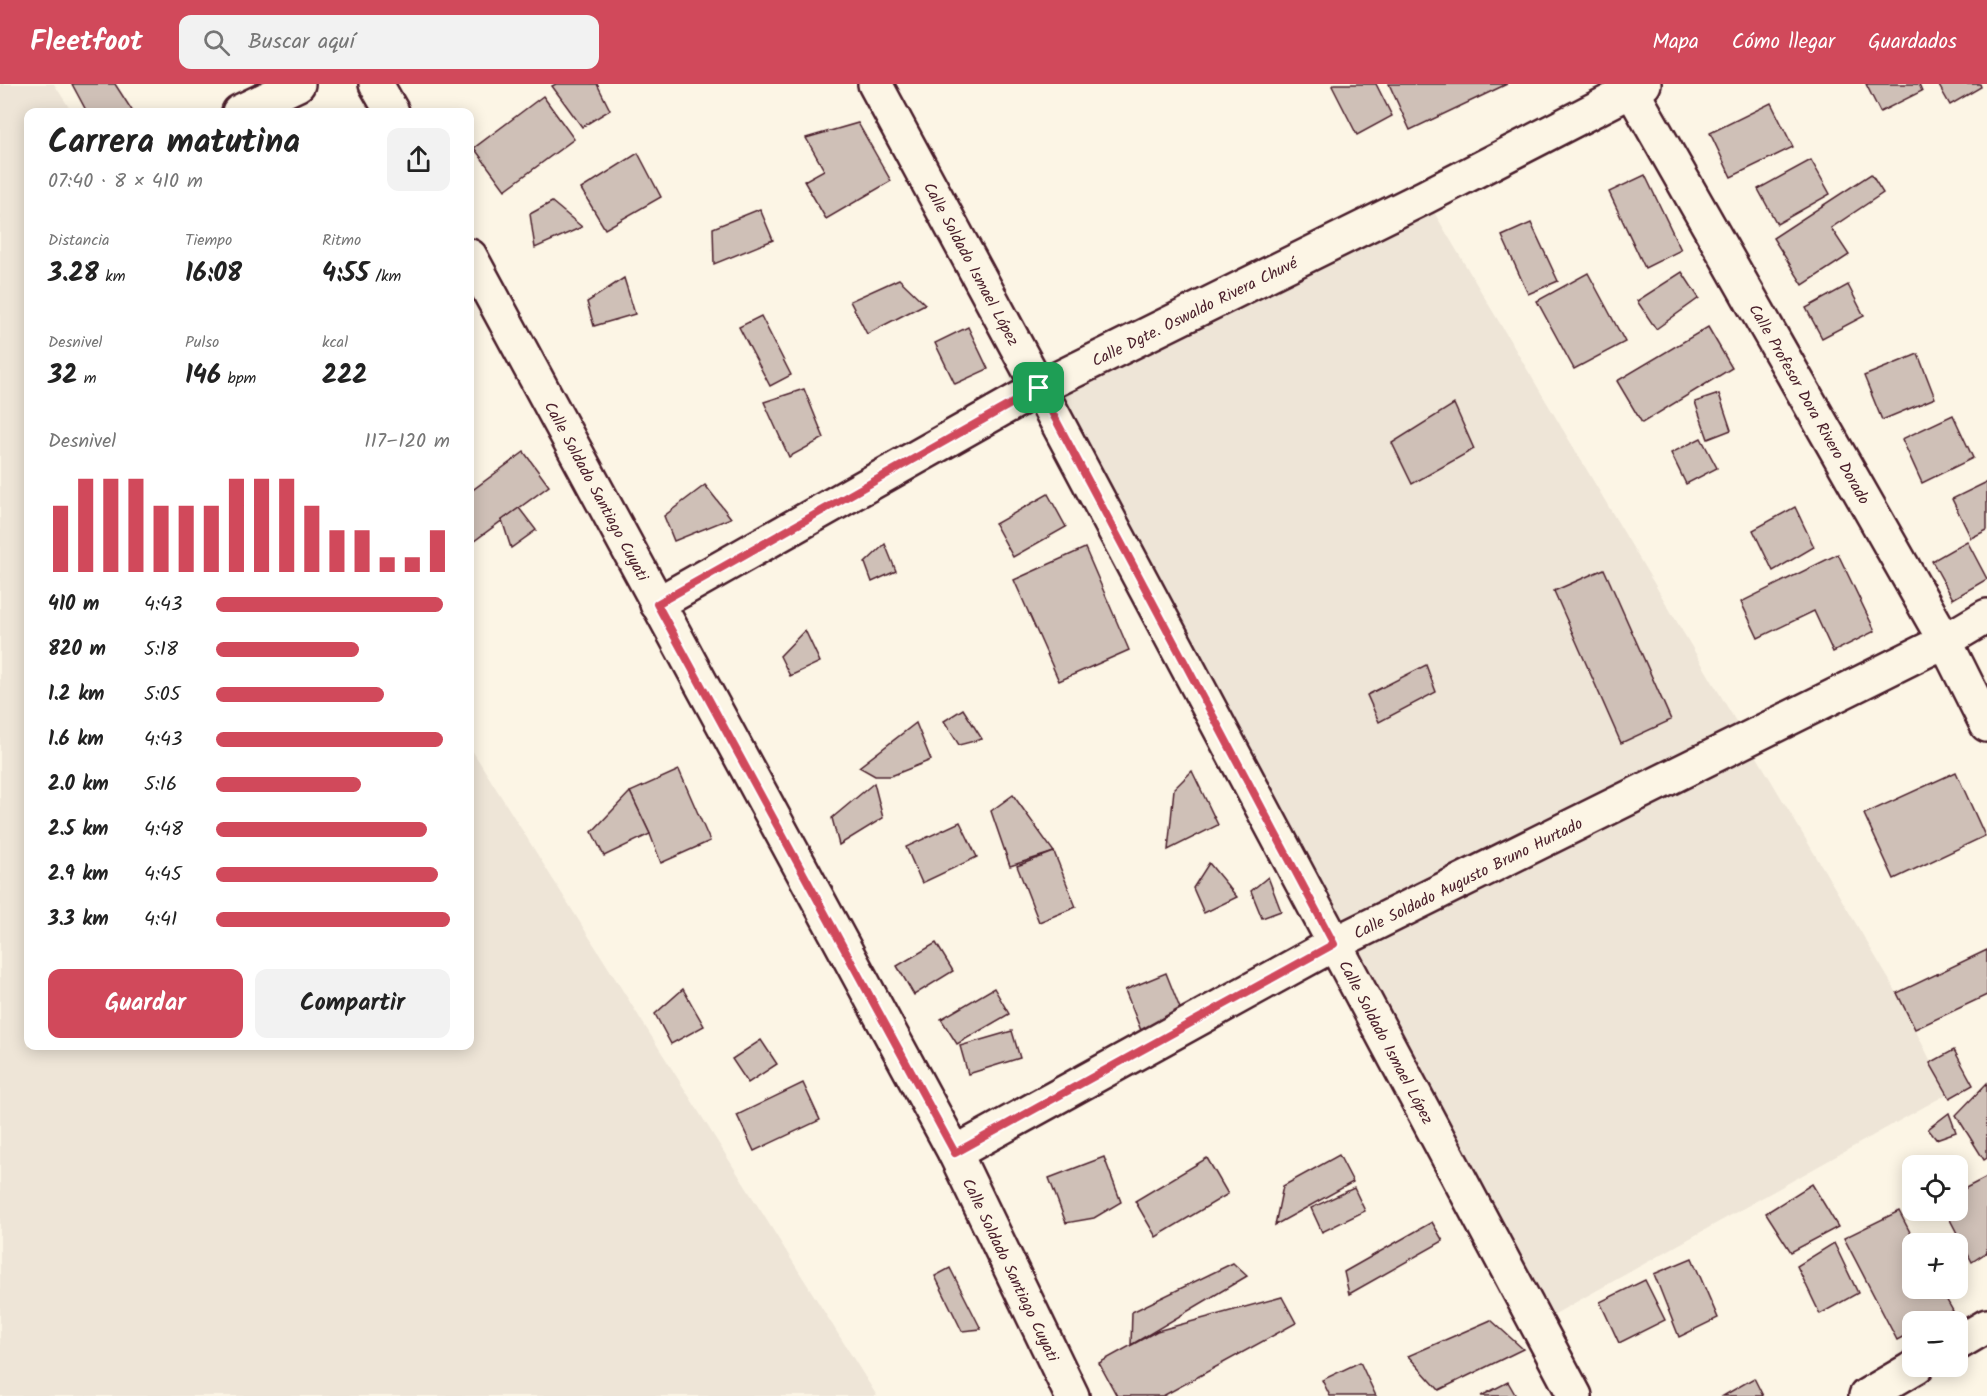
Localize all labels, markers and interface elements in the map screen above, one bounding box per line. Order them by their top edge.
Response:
search box [179,15,599,69]
text: Fleetfoot [30,20,143,65]
text: Buscar aquí [248,25,355,60]
icon: search [200,26,233,59]
text: Mapa [1652,26,1699,59]
text: Cómo llegar [1732,26,1835,59]
text: Guardados [1868,26,1957,59]
text: Carrera matutina [48,117,300,170]
button: share [387,128,450,191]
text: 07:40 · 8 × 410 m [48,166,203,198]
street label: Calle Soldado Ismael López [916,178,1025,351]
text: Distancia [48,228,110,253]
text: Tiempo [185,228,232,253]
text: Ritmo [322,228,361,253]
street label: Calle Dgte. Oswaldo Rivera Chuvé [1088,251,1303,374]
text: 3.28 [48,253,99,295]
text: 16:08 [185,253,242,295]
text: 4:55 [322,253,369,295]
text: km [99,264,126,289]
text: /km [369,264,401,289]
street label: Calle Profesor Dora Rivero Dorado [1742,300,1876,510]
text: Desnivel [48,330,103,355]
text: Pulso [185,330,219,355]
text: kcal [322,330,348,355]
text: 32 [48,355,77,397]
text: 146 [185,355,221,397]
text: 222 [322,355,367,397]
pin [1013,362,1064,413]
text: m [77,366,97,391]
text: bpm [221,366,256,391]
icon: arrive [1022,371,1055,404]
street label: Calle Soldado Santiago Cuyati [537,397,655,587]
text: Desnivel [48,426,116,458]
text: 117–120 m [364,426,450,458]
text: 410 m [48,589,99,621]
text: 4:43 [144,589,182,621]
text: 820 m [48,634,106,666]
text: 5:18 [144,634,178,666]
text: 1.2 km [48,679,104,711]
text: 5:05 [144,679,180,711]
text: 1.6 km [48,724,104,756]
text: 4:43 [144,724,182,756]
text: 2.0 km [48,769,109,801]
text: 5:16 [144,769,177,801]
street label: Calle Soldado Augusto Bruno Hurtado [1349,812,1587,946]
text: 2.5 km [48,814,108,846]
text: 4:48 [144,814,183,846]
text: 2.9 km [48,859,108,891]
text: 4:45 [144,859,182,891]
text: 3.3 km [48,904,109,936]
text: 4:41 [144,904,177,936]
street label: Calle Soldado Ismael López [1331,956,1439,1129]
button: Guardar [48,969,243,1038]
button: Compartir [255,969,450,1038]
map controls [1902,1155,1968,1377]
button: locate [1902,1155,1968,1221]
street label: Calle Soldado Santiago Cuyati [955,1174,1065,1367]
button: + [1902,1233,1968,1299]
button: − [1902,1311,1968,1377]

